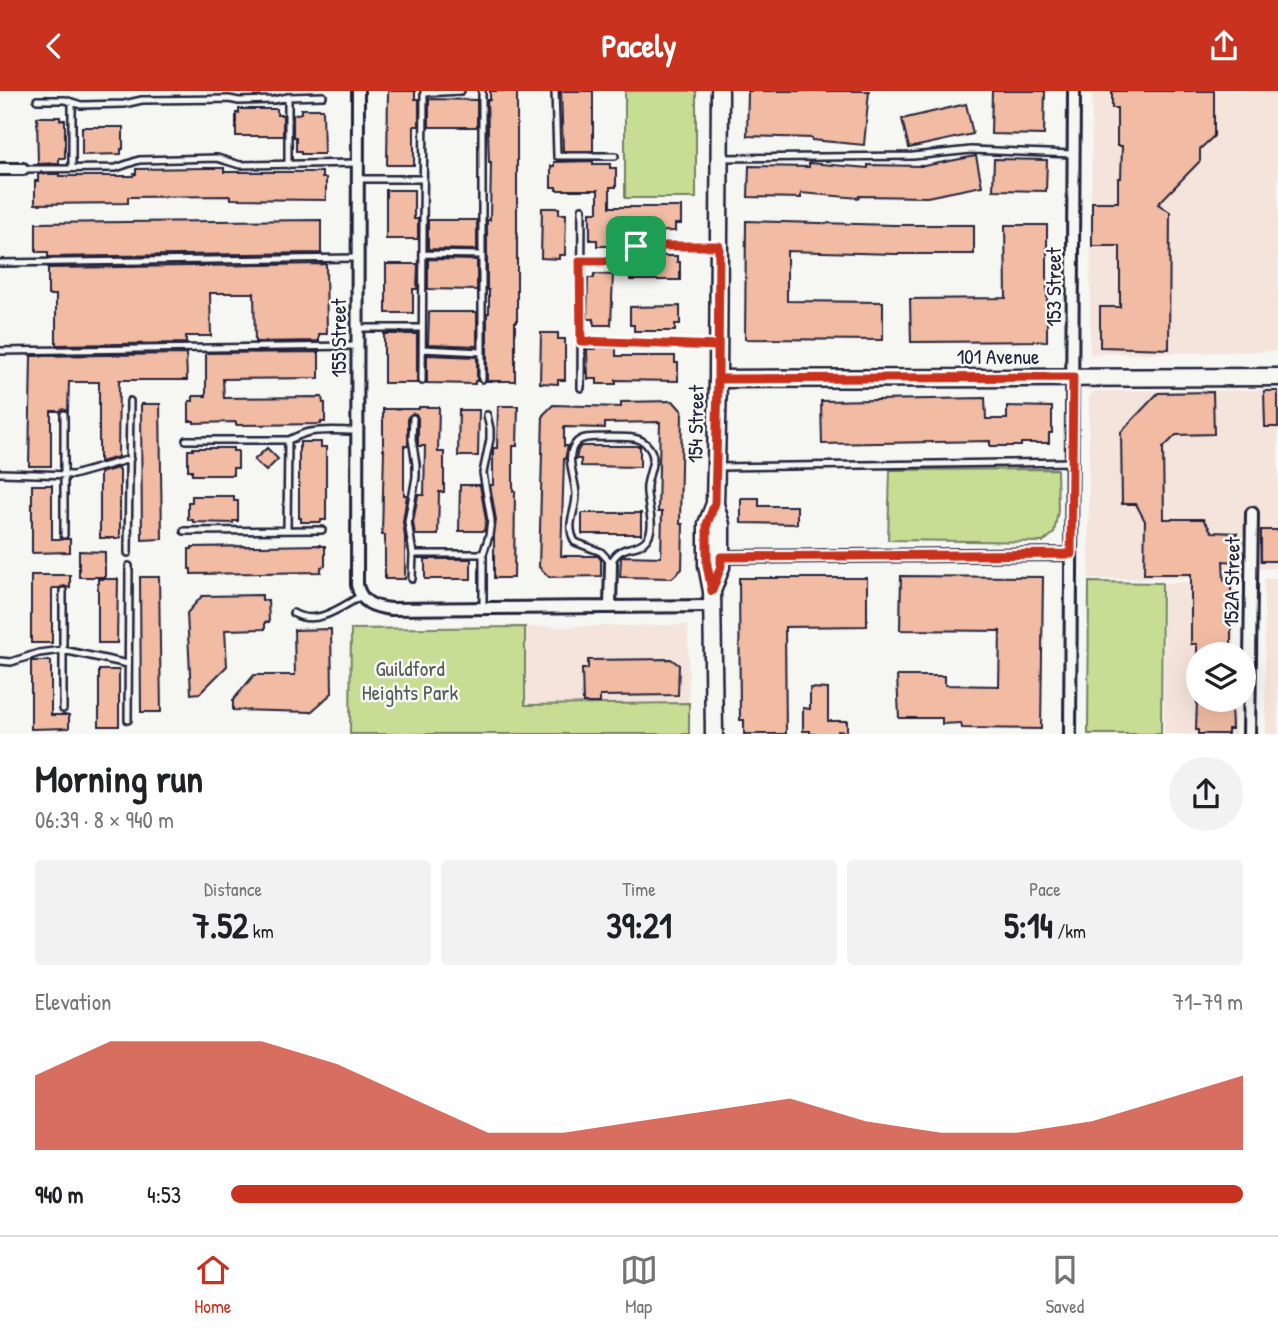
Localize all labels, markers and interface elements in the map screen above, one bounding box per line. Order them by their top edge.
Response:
text: Pacely [601,24,677,67]
icon: back [35,27,73,65]
icon: share [1205,27,1243,65]
pin [606,216,666,276]
icon: arrive [617,227,655,265]
street label: 153 Street [1039,246,1068,327]
street label: 155 Street [324,298,353,378]
street label: 101 Avenue [957,342,1039,371]
street label: 154 Street [680,384,711,463]
street label: 152A Street [1216,536,1247,627]
map controls [1186,642,1256,712]
button: layers [1186,642,1256,712]
park label: Guildford Heights Park [362,654,458,707]
text: Morning run [35,752,203,804]
button: share [1169,757,1243,831]
text: 06:39 · 8 × 940 m [35,804,174,835]
text: Distance [204,876,262,902]
text: Time [622,876,656,902]
text: Pace [1029,876,1061,902]
text: 7.52 [192,902,248,949]
text: 39:21 [606,902,672,949]
text: 5:14 [1004,902,1053,949]
text: km [248,918,274,944]
text: /km [1053,918,1086,944]
text: Elevation [35,986,111,1017]
text: 71–79 m [1173,986,1243,1017]
text: 940 m [35,1179,83,1210]
text: 4:53 [147,1179,181,1210]
tab: Home [194,1251,232,1319]
tab: Map [620,1251,658,1319]
tab: Saved [1045,1251,1084,1319]

